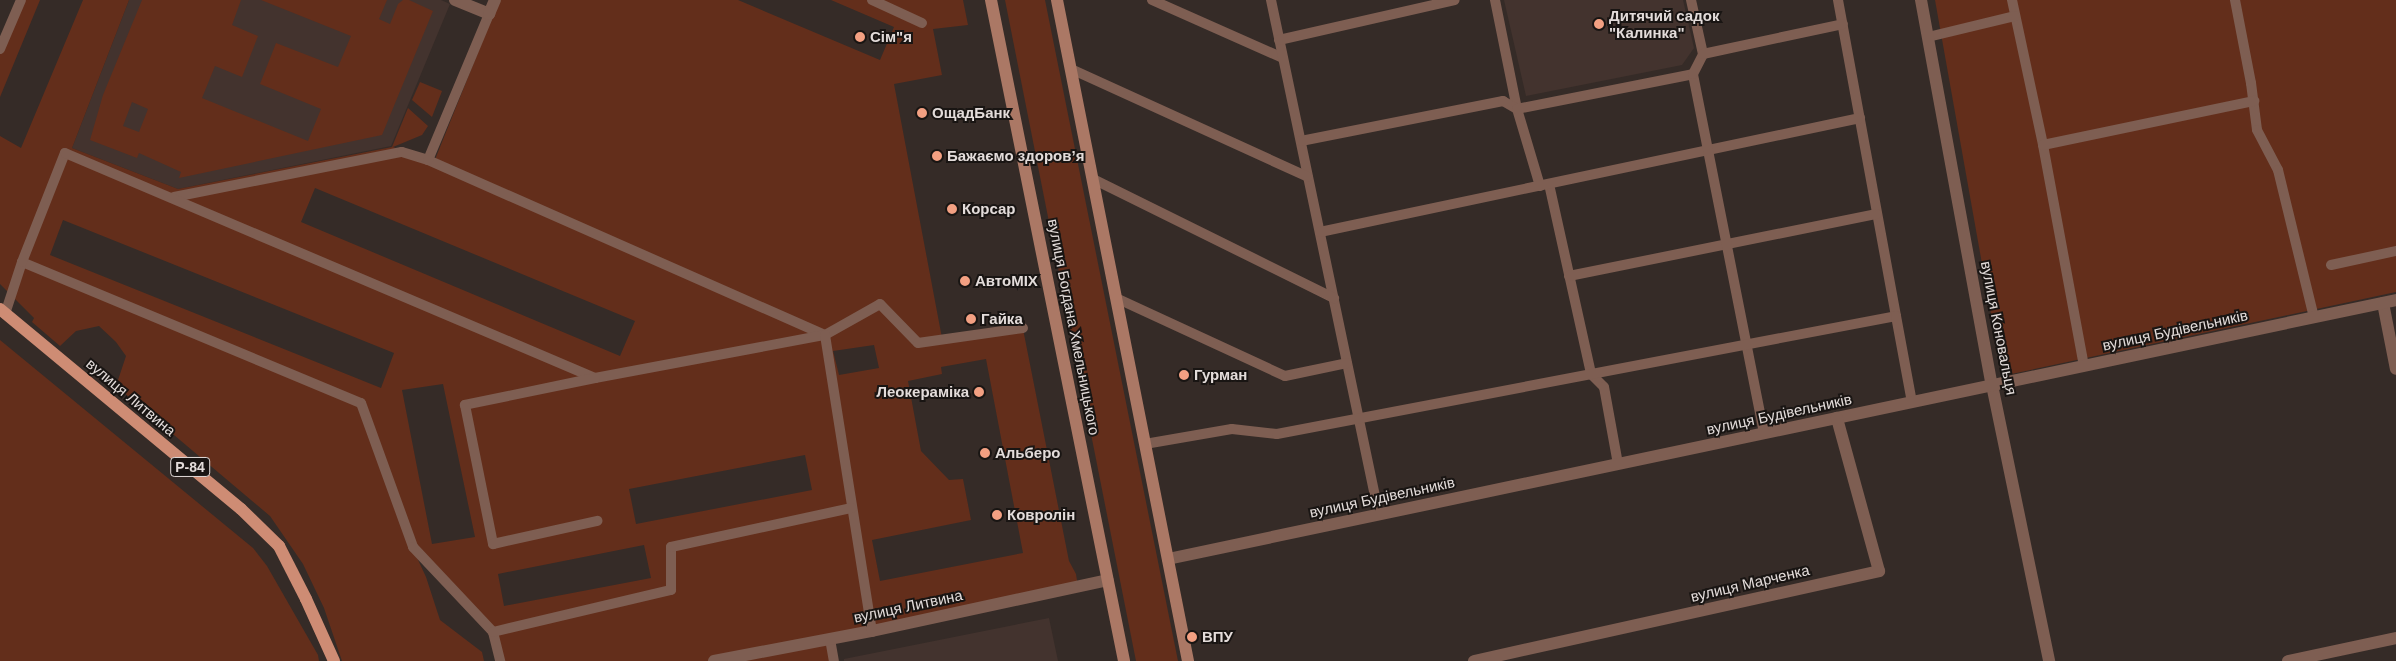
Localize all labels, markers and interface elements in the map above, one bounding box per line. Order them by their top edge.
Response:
place label: Дитячий садок "Калинка" [1609,6,1719,41]
marker: Дитячий садок "Калинка" [1593,18,1605,30]
place label: Сім"я [870,28,912,46]
marker: Сім"я [854,31,866,43]
place label: ОщадБанк [932,104,1010,122]
marker: ОщадБанк [916,107,928,119]
place label: Бажаємо здоровʼя [947,147,1084,165]
marker: Бажаємо здоровʼя [931,150,943,162]
place label: Корсар [962,200,1016,218]
marker: Корсар [946,203,958,215]
street label: вулиця Богдана Хмельницького [1044,217,1104,437]
street label: вулиця Коновальця [1977,260,2021,396]
place label: АвтоMIX [975,272,1038,290]
marker: АвтоMIX [959,275,971,287]
street label: вулиця Будівельників [2101,306,2249,354]
place label: Гайка [981,310,1023,328]
marker: Гайка [965,313,977,325]
street label: вулиця Литвина [83,354,179,440]
place label: Гурман [1194,366,1247,384]
marker: Гурман [1178,369,1190,381]
place label: Леокераміка [877,383,969,401]
marker: Леокераміка [973,386,985,398]
street label: вулиця Будівельників [1705,390,1853,438]
place label: Альберо [995,444,1061,462]
marker: Альберо [979,447,991,459]
road number: Р-84 [170,456,210,478]
street label: вулиця Будівельників [1308,473,1456,521]
place label: Ковролін [1007,506,1075,524]
marker: Ковролін [991,509,1003,521]
street label: вулиця Марченка [1689,561,1811,605]
street label: вулиця Литвина [852,586,964,626]
place label: ВПУ [1202,628,1233,646]
marker: ВПУ [1186,631,1198,643]

